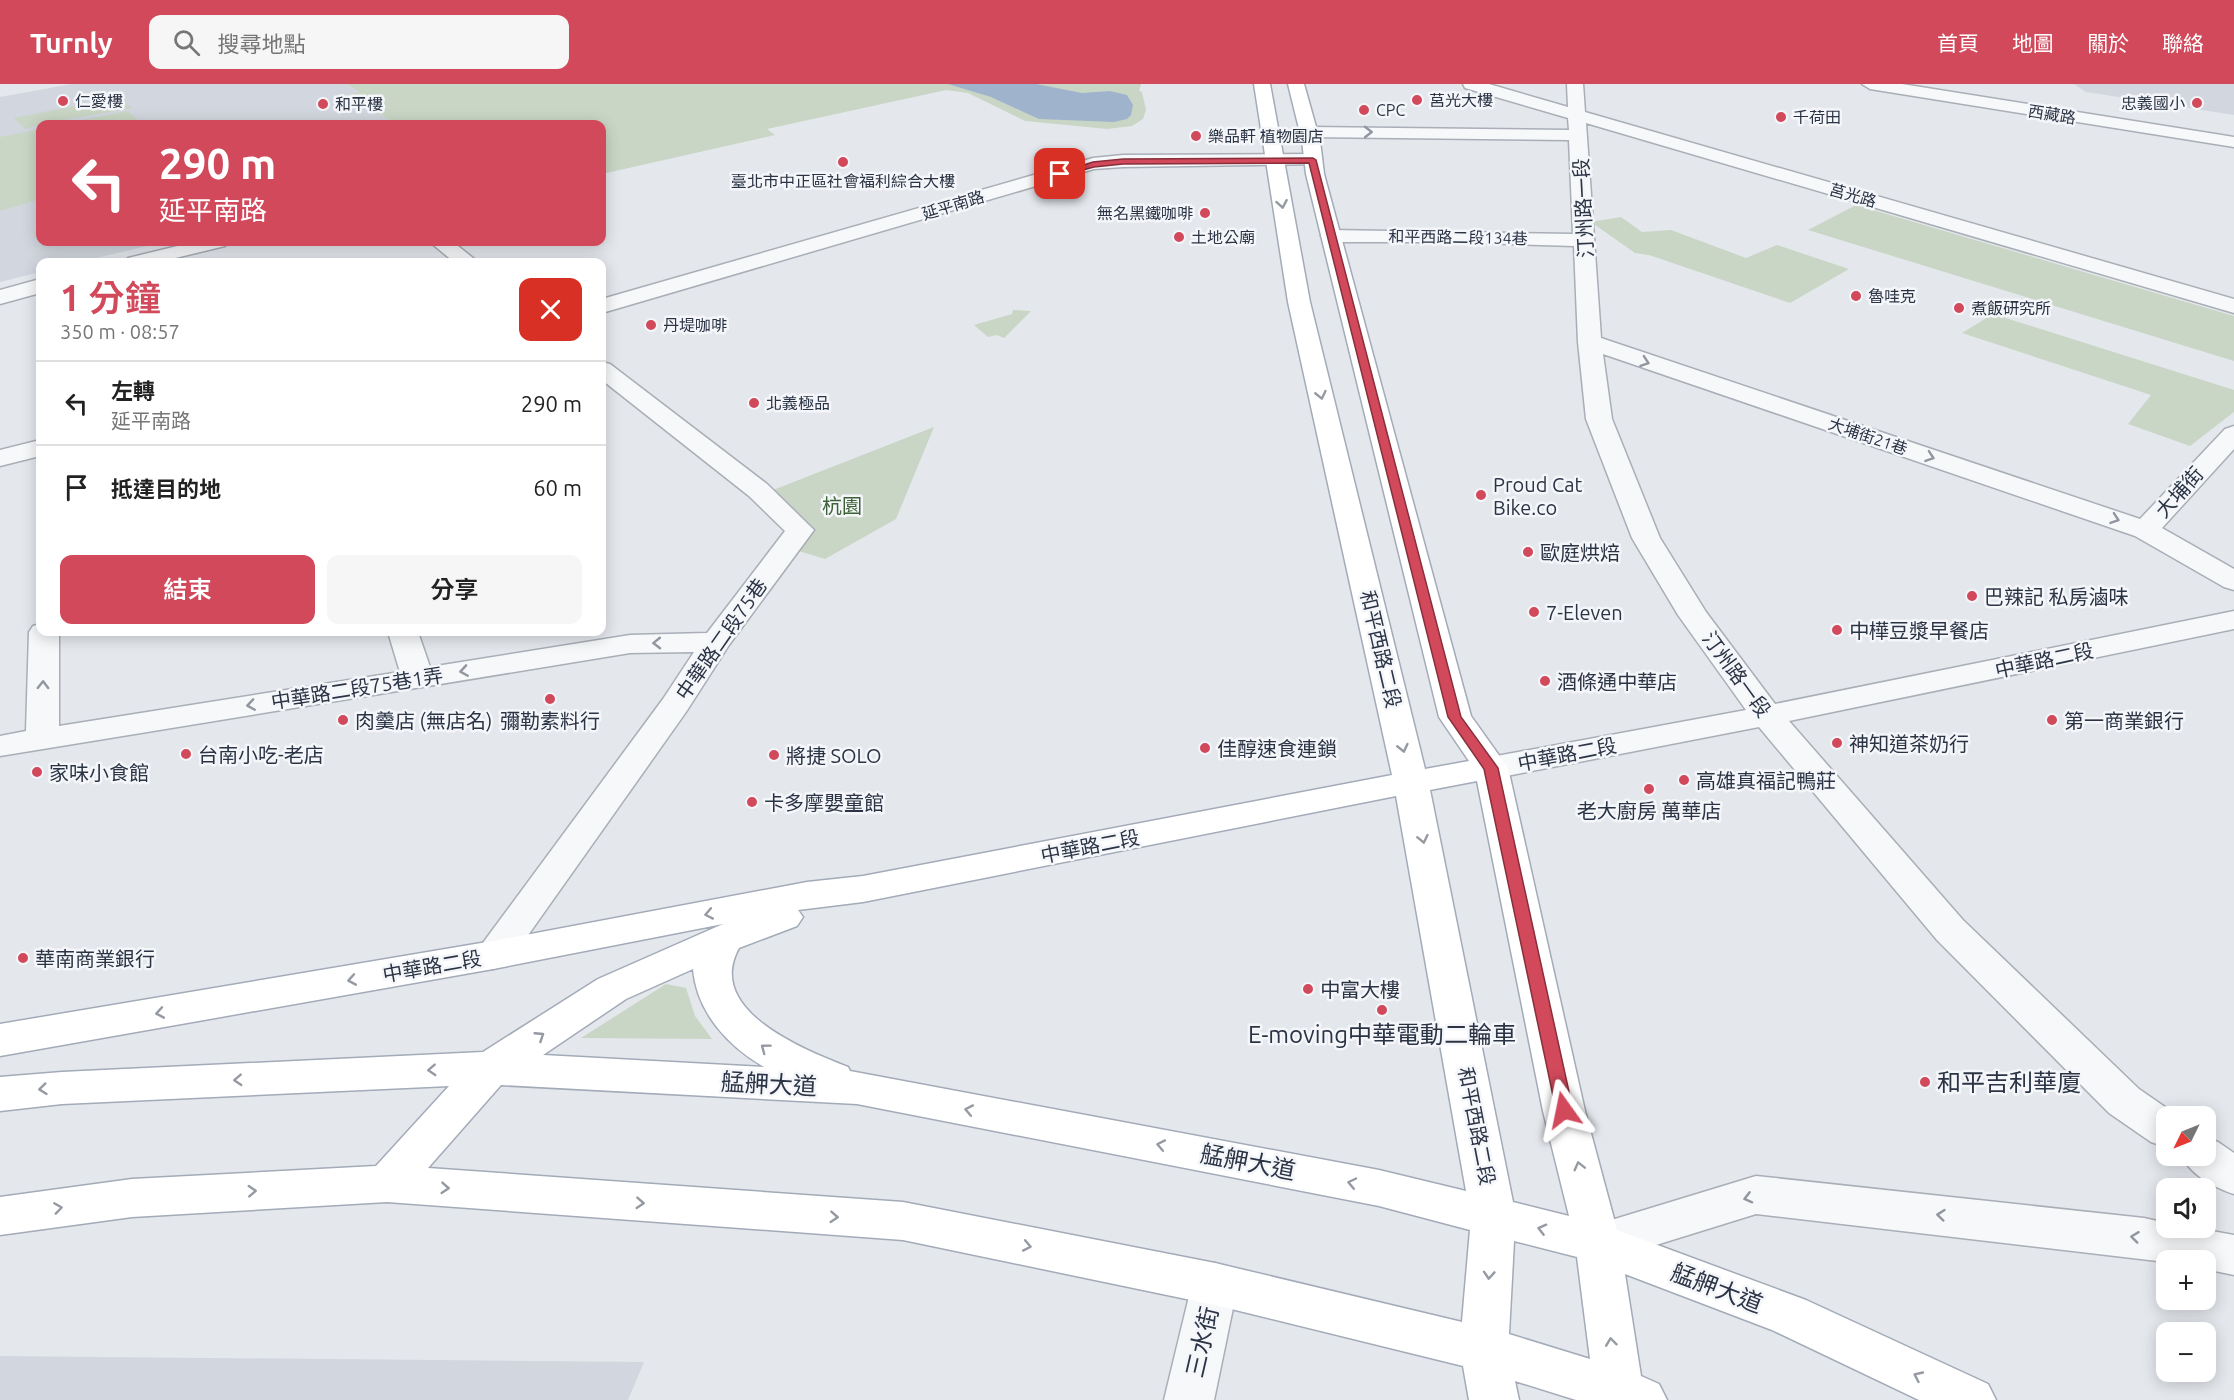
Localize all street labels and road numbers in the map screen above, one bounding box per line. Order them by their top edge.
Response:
street label: 西藏路 [2027,101,2077,127]
street label: 汀州路一段 [1569,157,1597,259]
street label: 莒光路 [1827,180,1879,210]
street label: 延平南路 [920,187,986,223]
street label: 和平西路二段134巷 [1388,227,1528,247]
street label: 大埔街21巷 [1826,414,1910,458]
street label: 大埔街 [2150,462,2208,522]
street label: 中華路二段75巷 [671,574,771,704]
street label: 和平西路二段 [1356,588,1406,710]
street label: 汀州路一段 [1698,627,1776,721]
street label: 中華路二段 [1993,638,2095,682]
street label: 中華路二段75巷1弄 [269,663,445,713]
street label: 中華路二段 [1516,733,1618,775]
street label: 中華路二段 [1039,825,1141,867]
street label: 中華路二段 [381,946,483,986]
street label: 和平西路二段 [1454,1065,1500,1187]
street label: 艋舺大道 [720,1068,818,1100]
street label: 艋舺大道 [1198,1140,1298,1184]
street label: 艋舺大道 [1667,1258,1767,1318]
street label: 三水街 [1181,1304,1223,1380]

